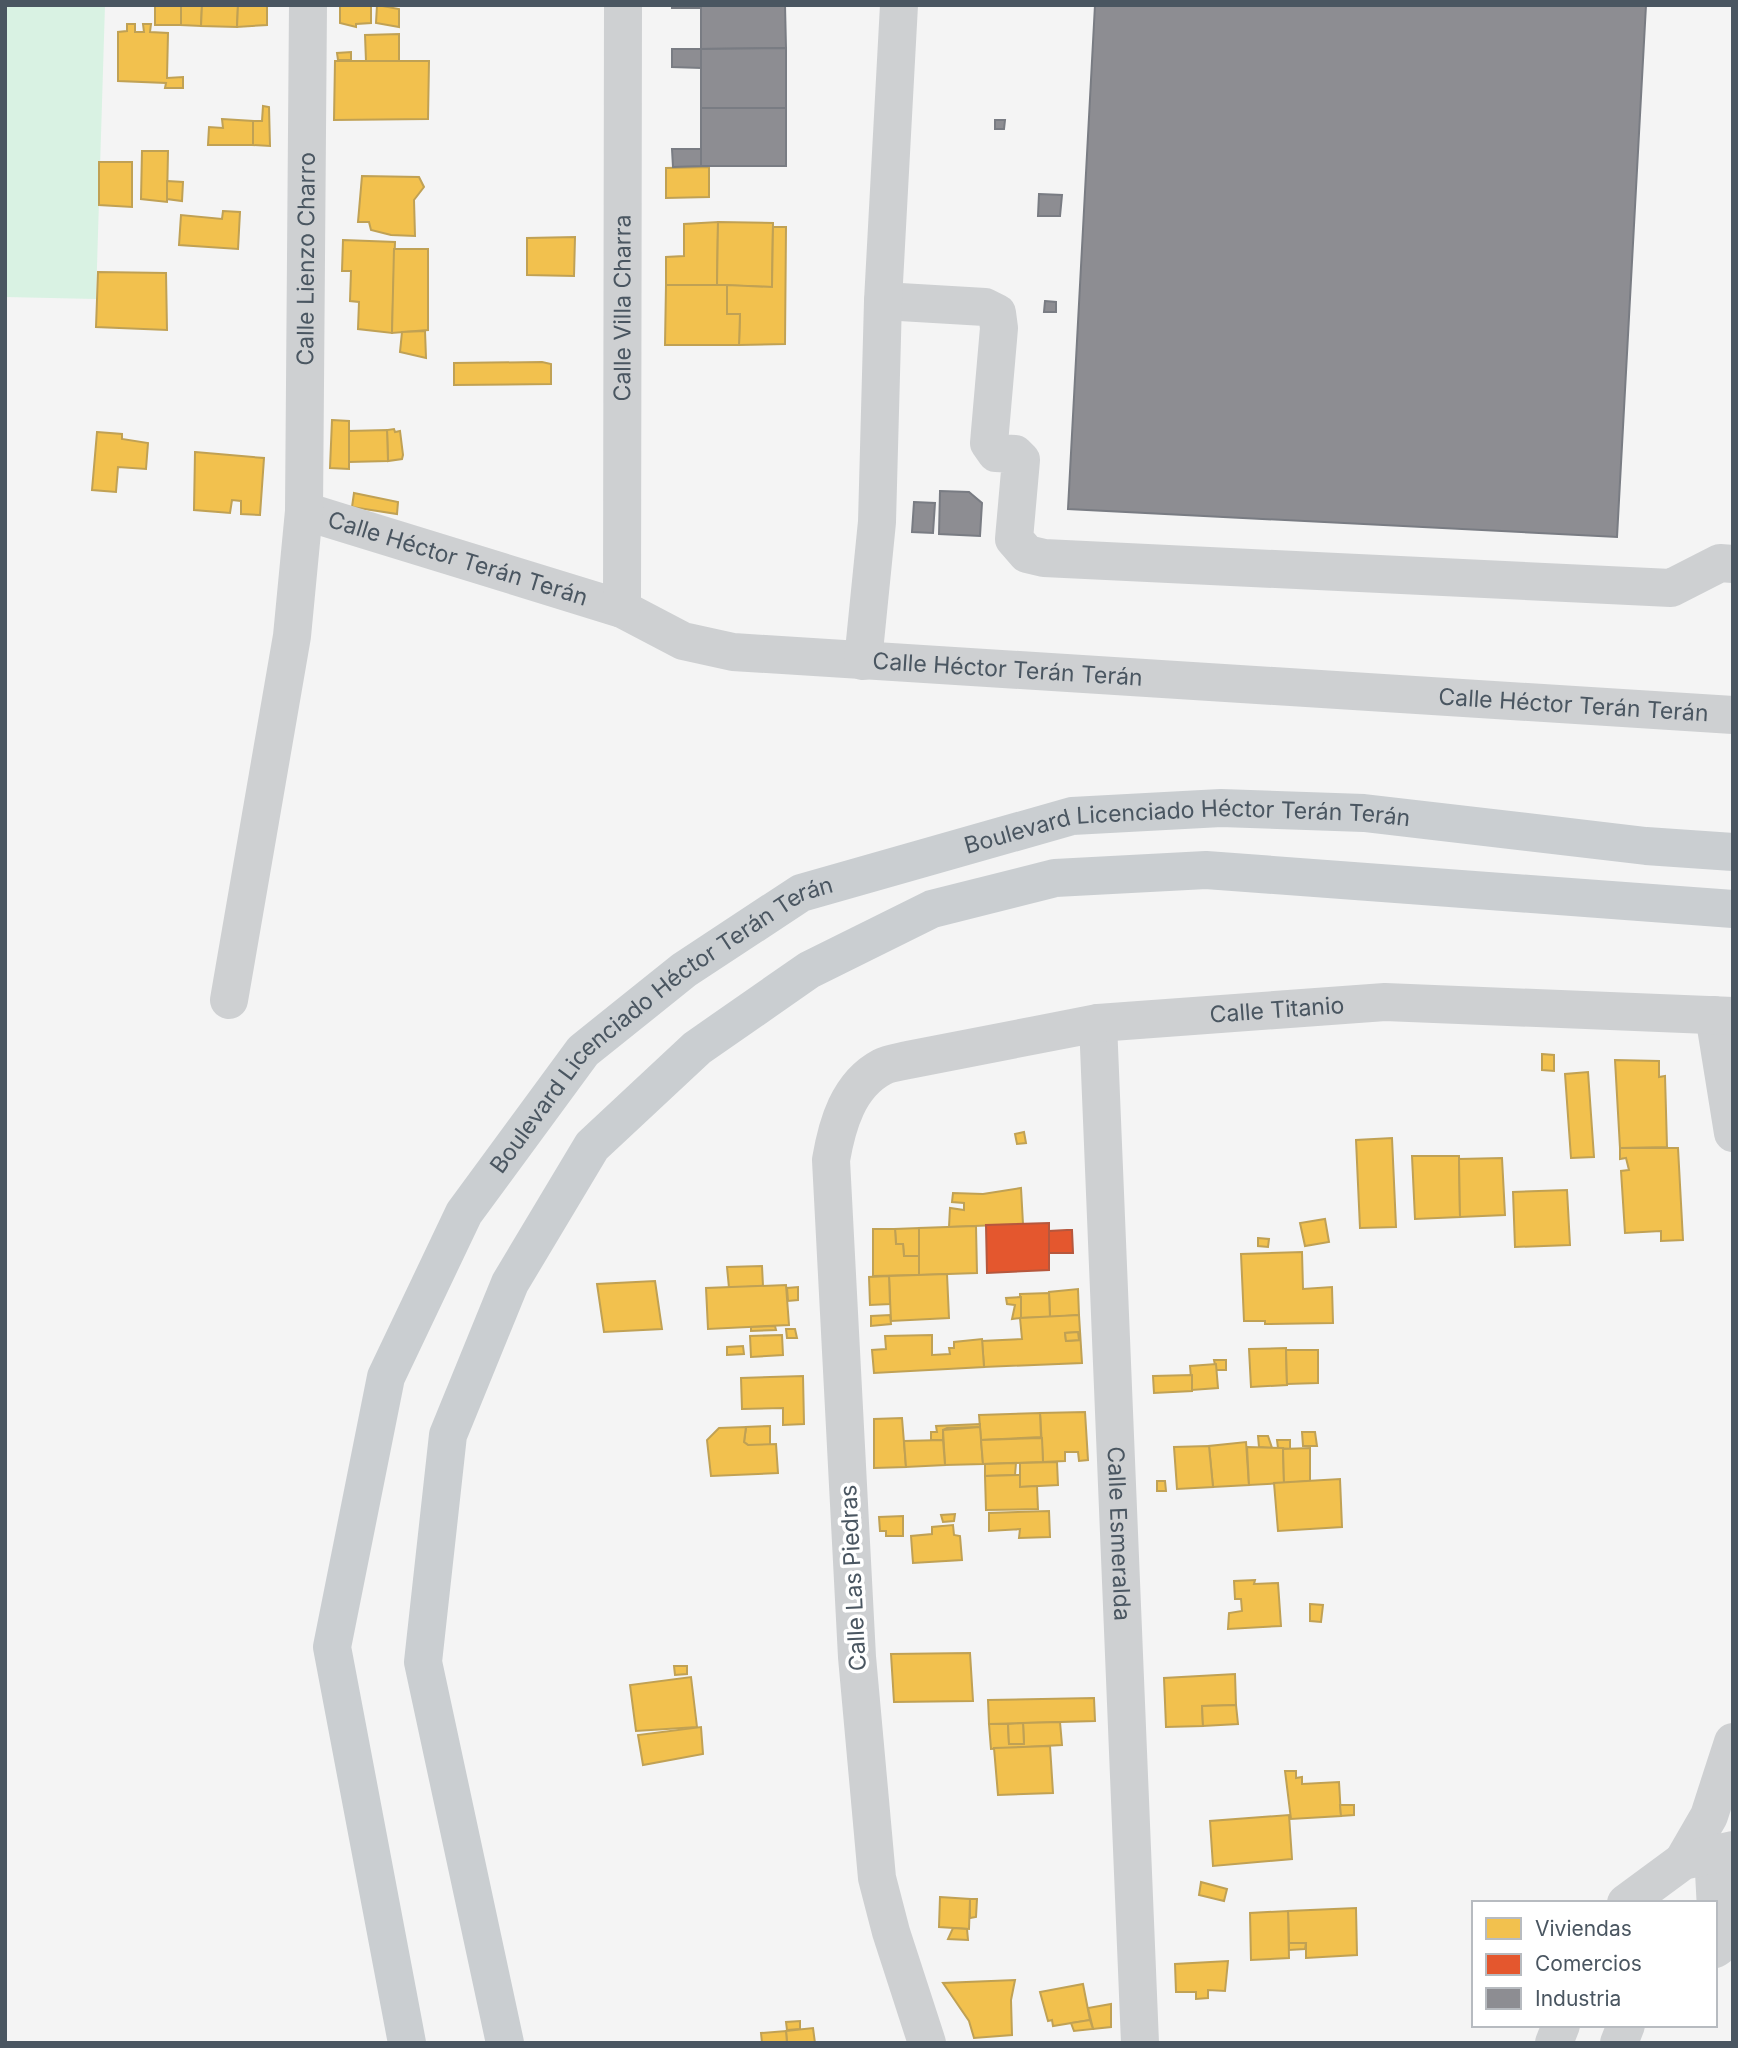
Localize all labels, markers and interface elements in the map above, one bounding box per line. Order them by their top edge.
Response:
street label: Calle Lienzo Charro [291,152,321,366]
street label: Calle Villa Charra [608,215,637,401]
street label: Calle Héctor Terán Terán [324,505,591,612]
street label: Calle Héctor Terán Terán [872,647,1143,692]
street label: Calle Héctor Terán Terán [1438,682,1709,727]
street label: Boulevard Licenciado Héctor Terán Terán [961,794,1412,860]
street label: Boulevard Licenciado Héctor Terán Terán [484,871,836,1179]
street label: Calle Titanio [1209,991,1345,1029]
street label: Calle Esmeralda [1101,1446,1137,1621]
street label: Calle Las Piedras [834,1484,872,1672]
legend [1472,1901,1717,2027]
text: Viviendas [1535,1916,1632,1941]
text: Comercios [1535,1951,1642,1976]
text: Industria [1535,1986,1621,2011]

